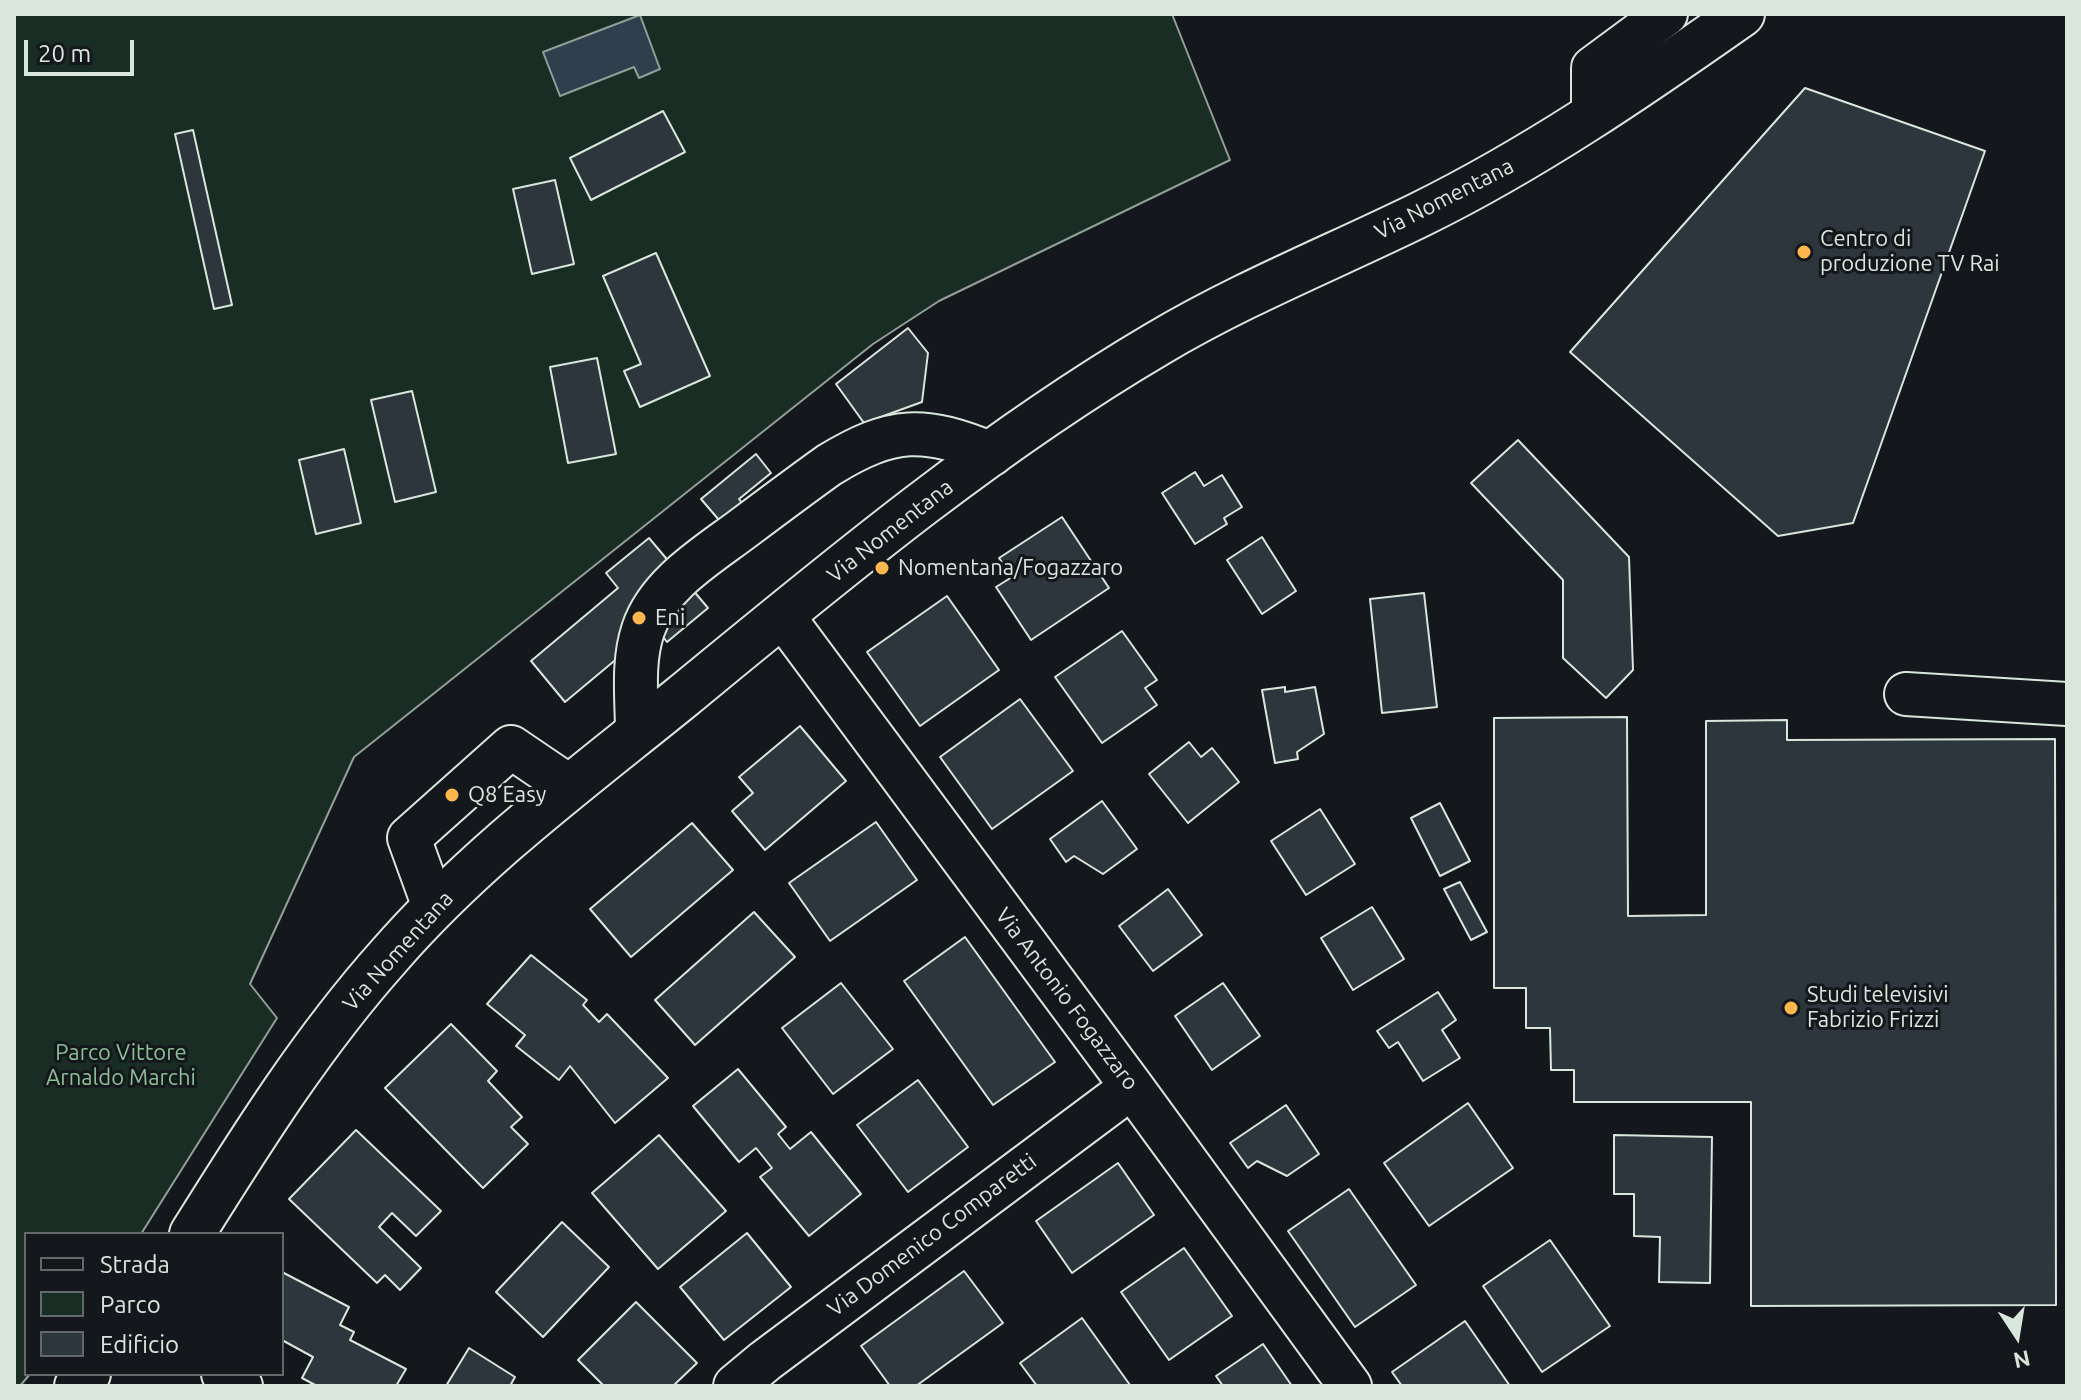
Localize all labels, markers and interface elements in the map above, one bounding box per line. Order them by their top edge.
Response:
scale bar [28,24,138,74]
text: 20 m [38,40,91,67]
street label: Via Nomentana [1370,153,1518,245]
place label: Centro di produzione TV Rai [1820,226,2000,278]
marker: Centro di produzione TV Rai [1795,243,1813,261]
street label: Via Nomentana [822,474,958,588]
place label: Nomentana/Fogazzaro [898,555,1123,581]
marker: Nomentana/Fogazzaro [873,559,891,577]
place label: Eni [655,605,685,631]
marker: Eni [630,609,648,627]
place label: Q8 Easy [468,782,546,808]
marker: Q8 Easy [443,786,461,804]
street label: Via Nomentana [337,886,459,1016]
street label: Via Antonio Fogazzaro [990,903,1144,1095]
place label: Studi televisivi Fabrizio Frizzi [1807,982,1949,1034]
marker: Studi televisivi Fabrizio Frizzi [1782,999,1800,1017]
park label: Parco Vittore Arnaldo Marchi [46,1040,196,1092]
street label: Via Domenico Comparetti [822,1148,1042,1322]
legend [24,1232,284,1376]
text: Strada [100,1251,170,1278]
text: Parco [100,1291,161,1318]
north arrow [1977,1296,2057,1376]
text: Edificio [100,1331,179,1358]
text: N [2011,1346,2033,1374]

